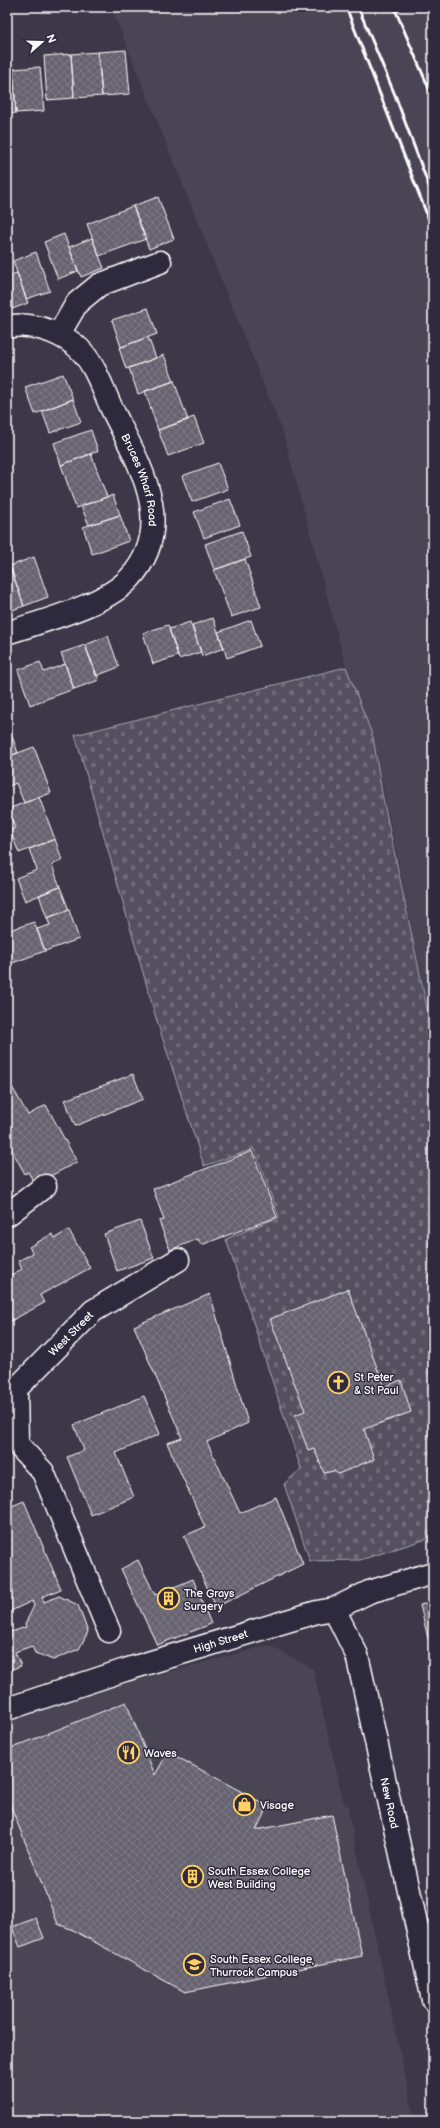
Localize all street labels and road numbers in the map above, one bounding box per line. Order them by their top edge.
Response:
street label: Bruces Wharf Road [118,432,159,526]
street label: West Street [46,1308,97,1359]
street label: High Street [192,1627,250,1656]
street label: New Road [377,1776,401,1830]

